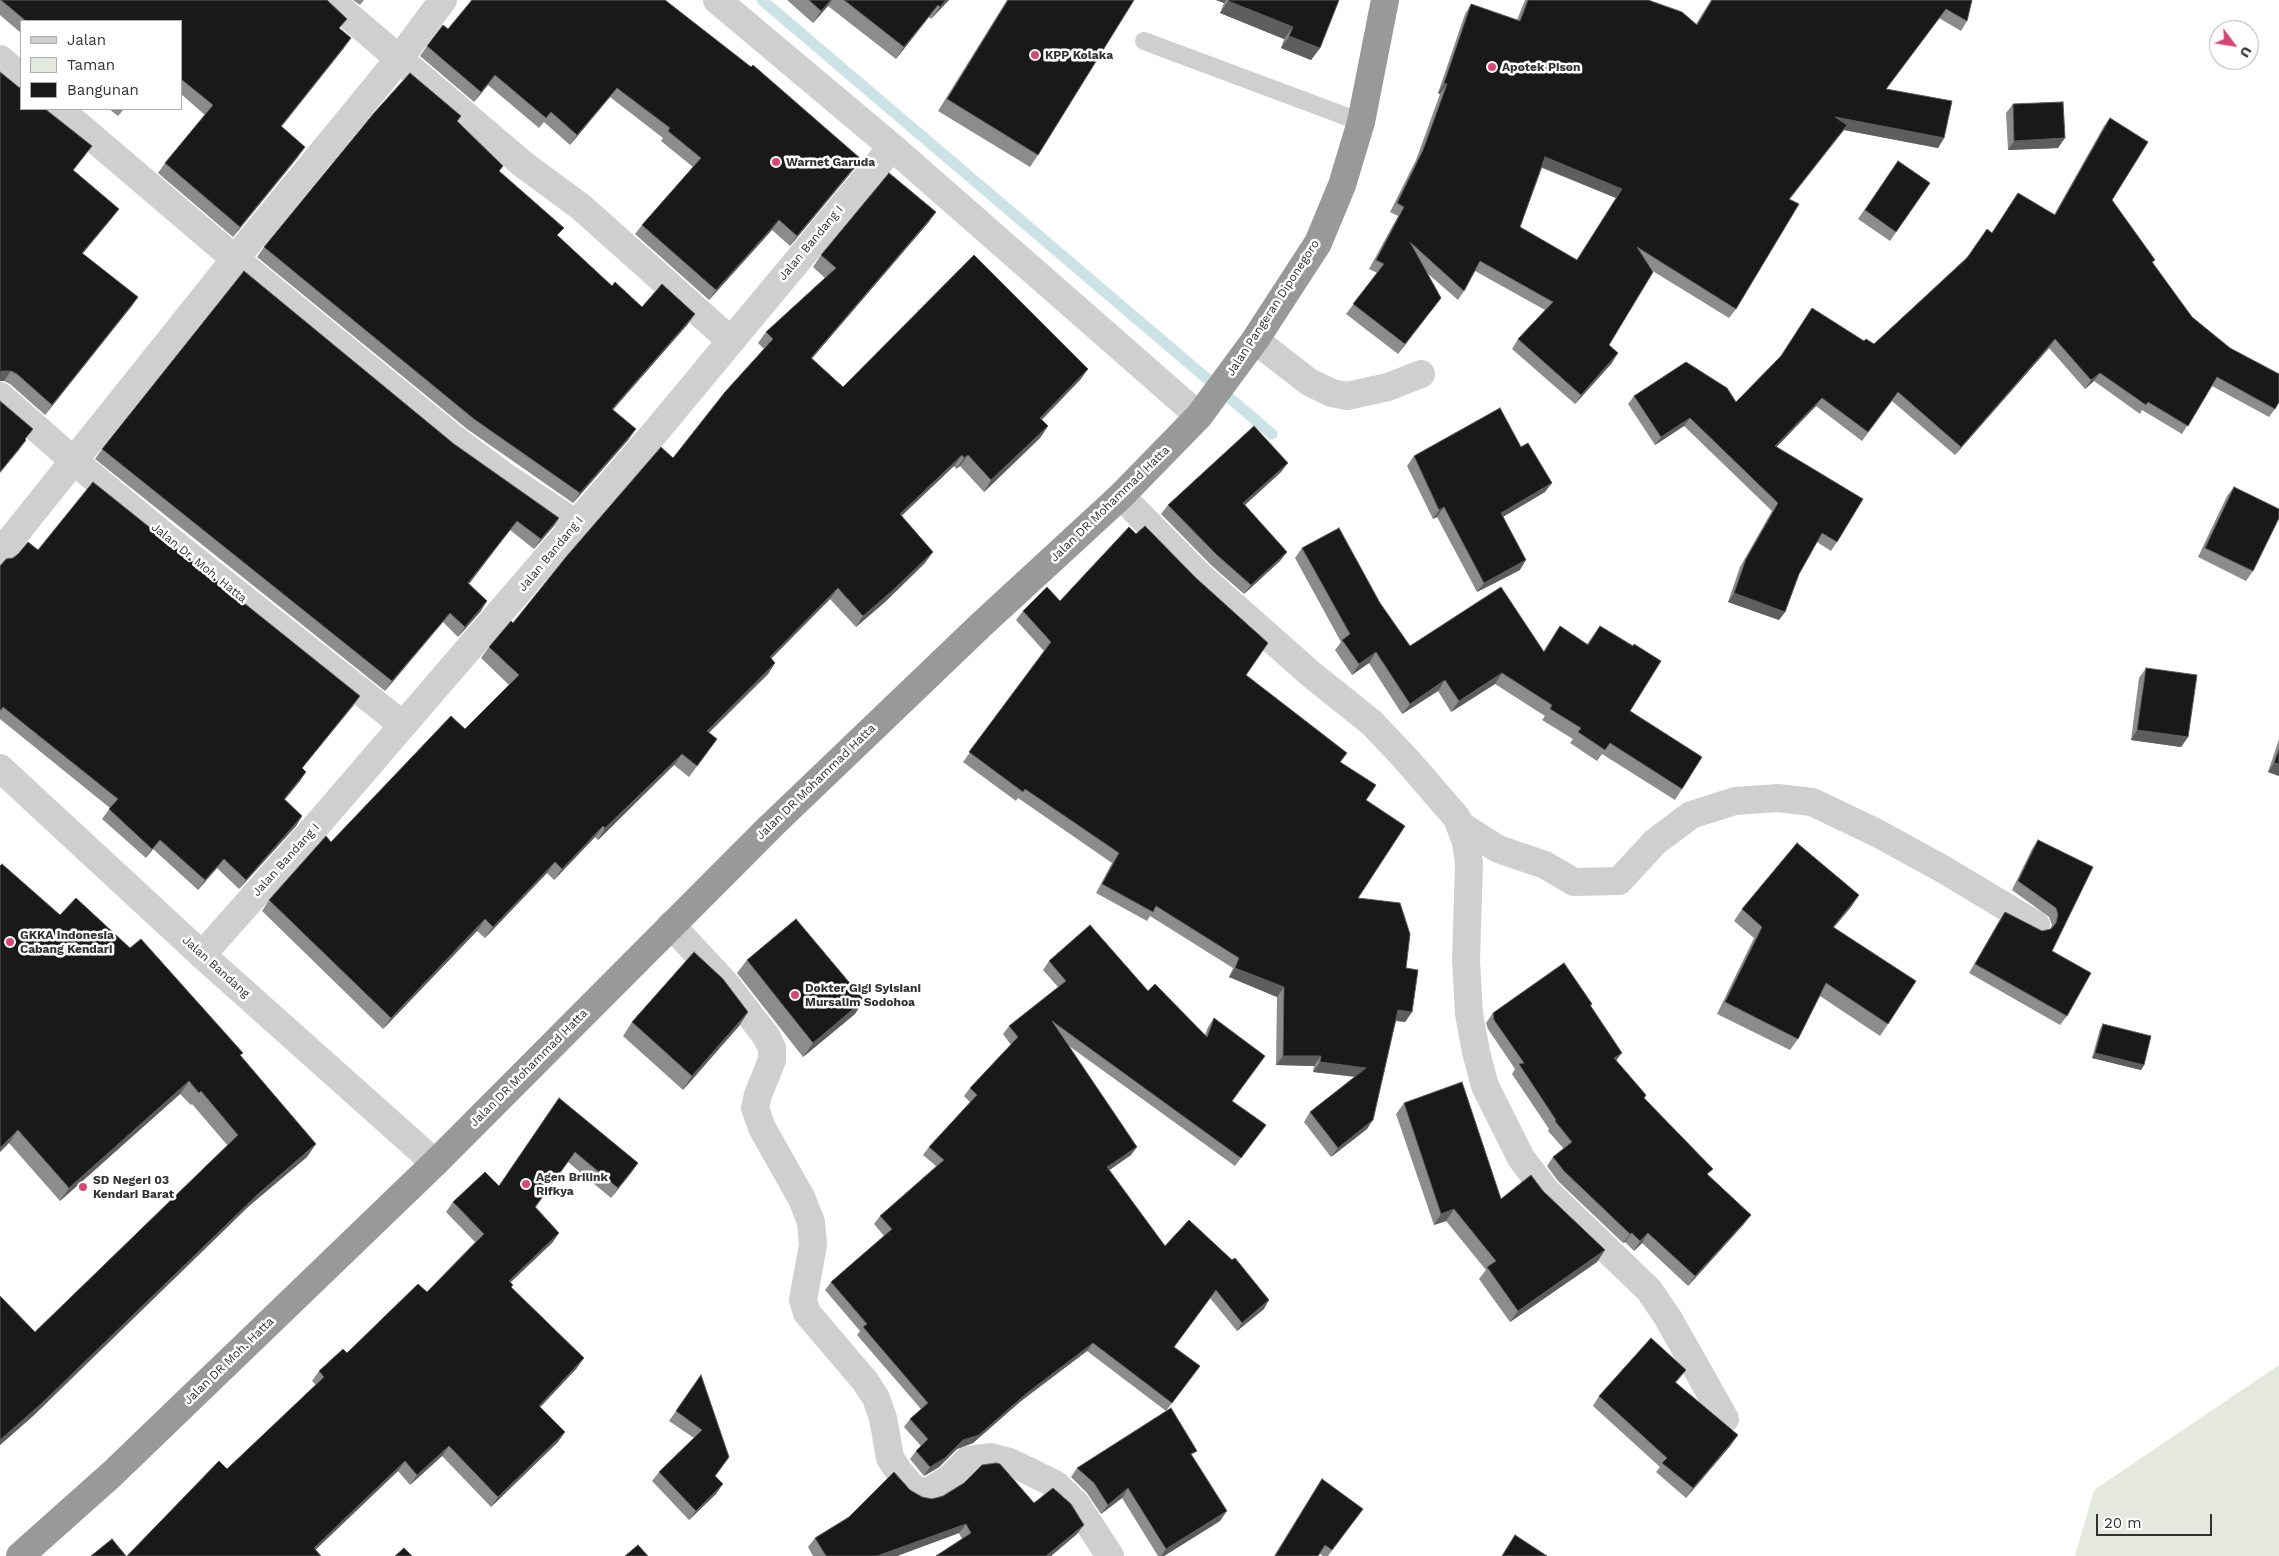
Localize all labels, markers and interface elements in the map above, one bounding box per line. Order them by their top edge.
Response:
legend [20,20,182,110]
north arrow [2209,20,2259,70]
text: Jalan [67,31,106,49]
text: U [2237,44,2255,61]
place label: KPP Kolaka [1045,48,1113,62]
marker: KPP Kolaka [1029,49,1041,61]
text: Taman [67,56,115,74]
place label: Apotek Pison [1502,60,1580,74]
marker: Apotek Pison [1486,61,1498,73]
text: Bangunan [67,81,139,99]
place label: Warnet Garuda [786,155,875,169]
marker: Warnet Garuda [770,156,782,168]
street label: Jalan Bandang I [776,203,846,283]
street label: Jalan Pangeran Diponegoro [1224,237,1322,379]
street label: Jalan DR Mohammad Hatta [1047,443,1173,565]
street label: Jalan Bandang I [516,514,586,594]
street label: Jalan Dr. Moh. Hatta [148,520,250,606]
street label: Jalan DR Mohammad Hatta [753,721,879,843]
street label: Jalan Bandang I [249,821,323,899]
place label: GKKA Indonesia Cabang Kendari [20,928,114,956]
street label: Jalan Bandang [179,933,253,1001]
marker: GKKA Indonesia Cabang Kendari [4,936,16,948]
place label: Dokter Gigi Sylsiani Mursalim Sodohoa [805,981,921,1009]
marker: Dokter Gigi Sylsiani Mursalim Sodohoa [789,989,801,1001]
street label: Jalan DR Mohammad Hatta [467,1006,591,1130]
place label: Agen Brilink Rifkya [536,1170,608,1198]
place label: SD Negeri 03 Kendari Barat [93,1173,174,1201]
marker: Agen Brilink Rifkya [520,1178,532,1190]
marker: SD Negeri 03 Kendari Barat [77,1181,89,1193]
street label: Jalan DR Moh. Hatta [181,1314,277,1408]
scale bar [2099,1504,2215,1536]
text: 20 m [2104,1514,2142,1532]

